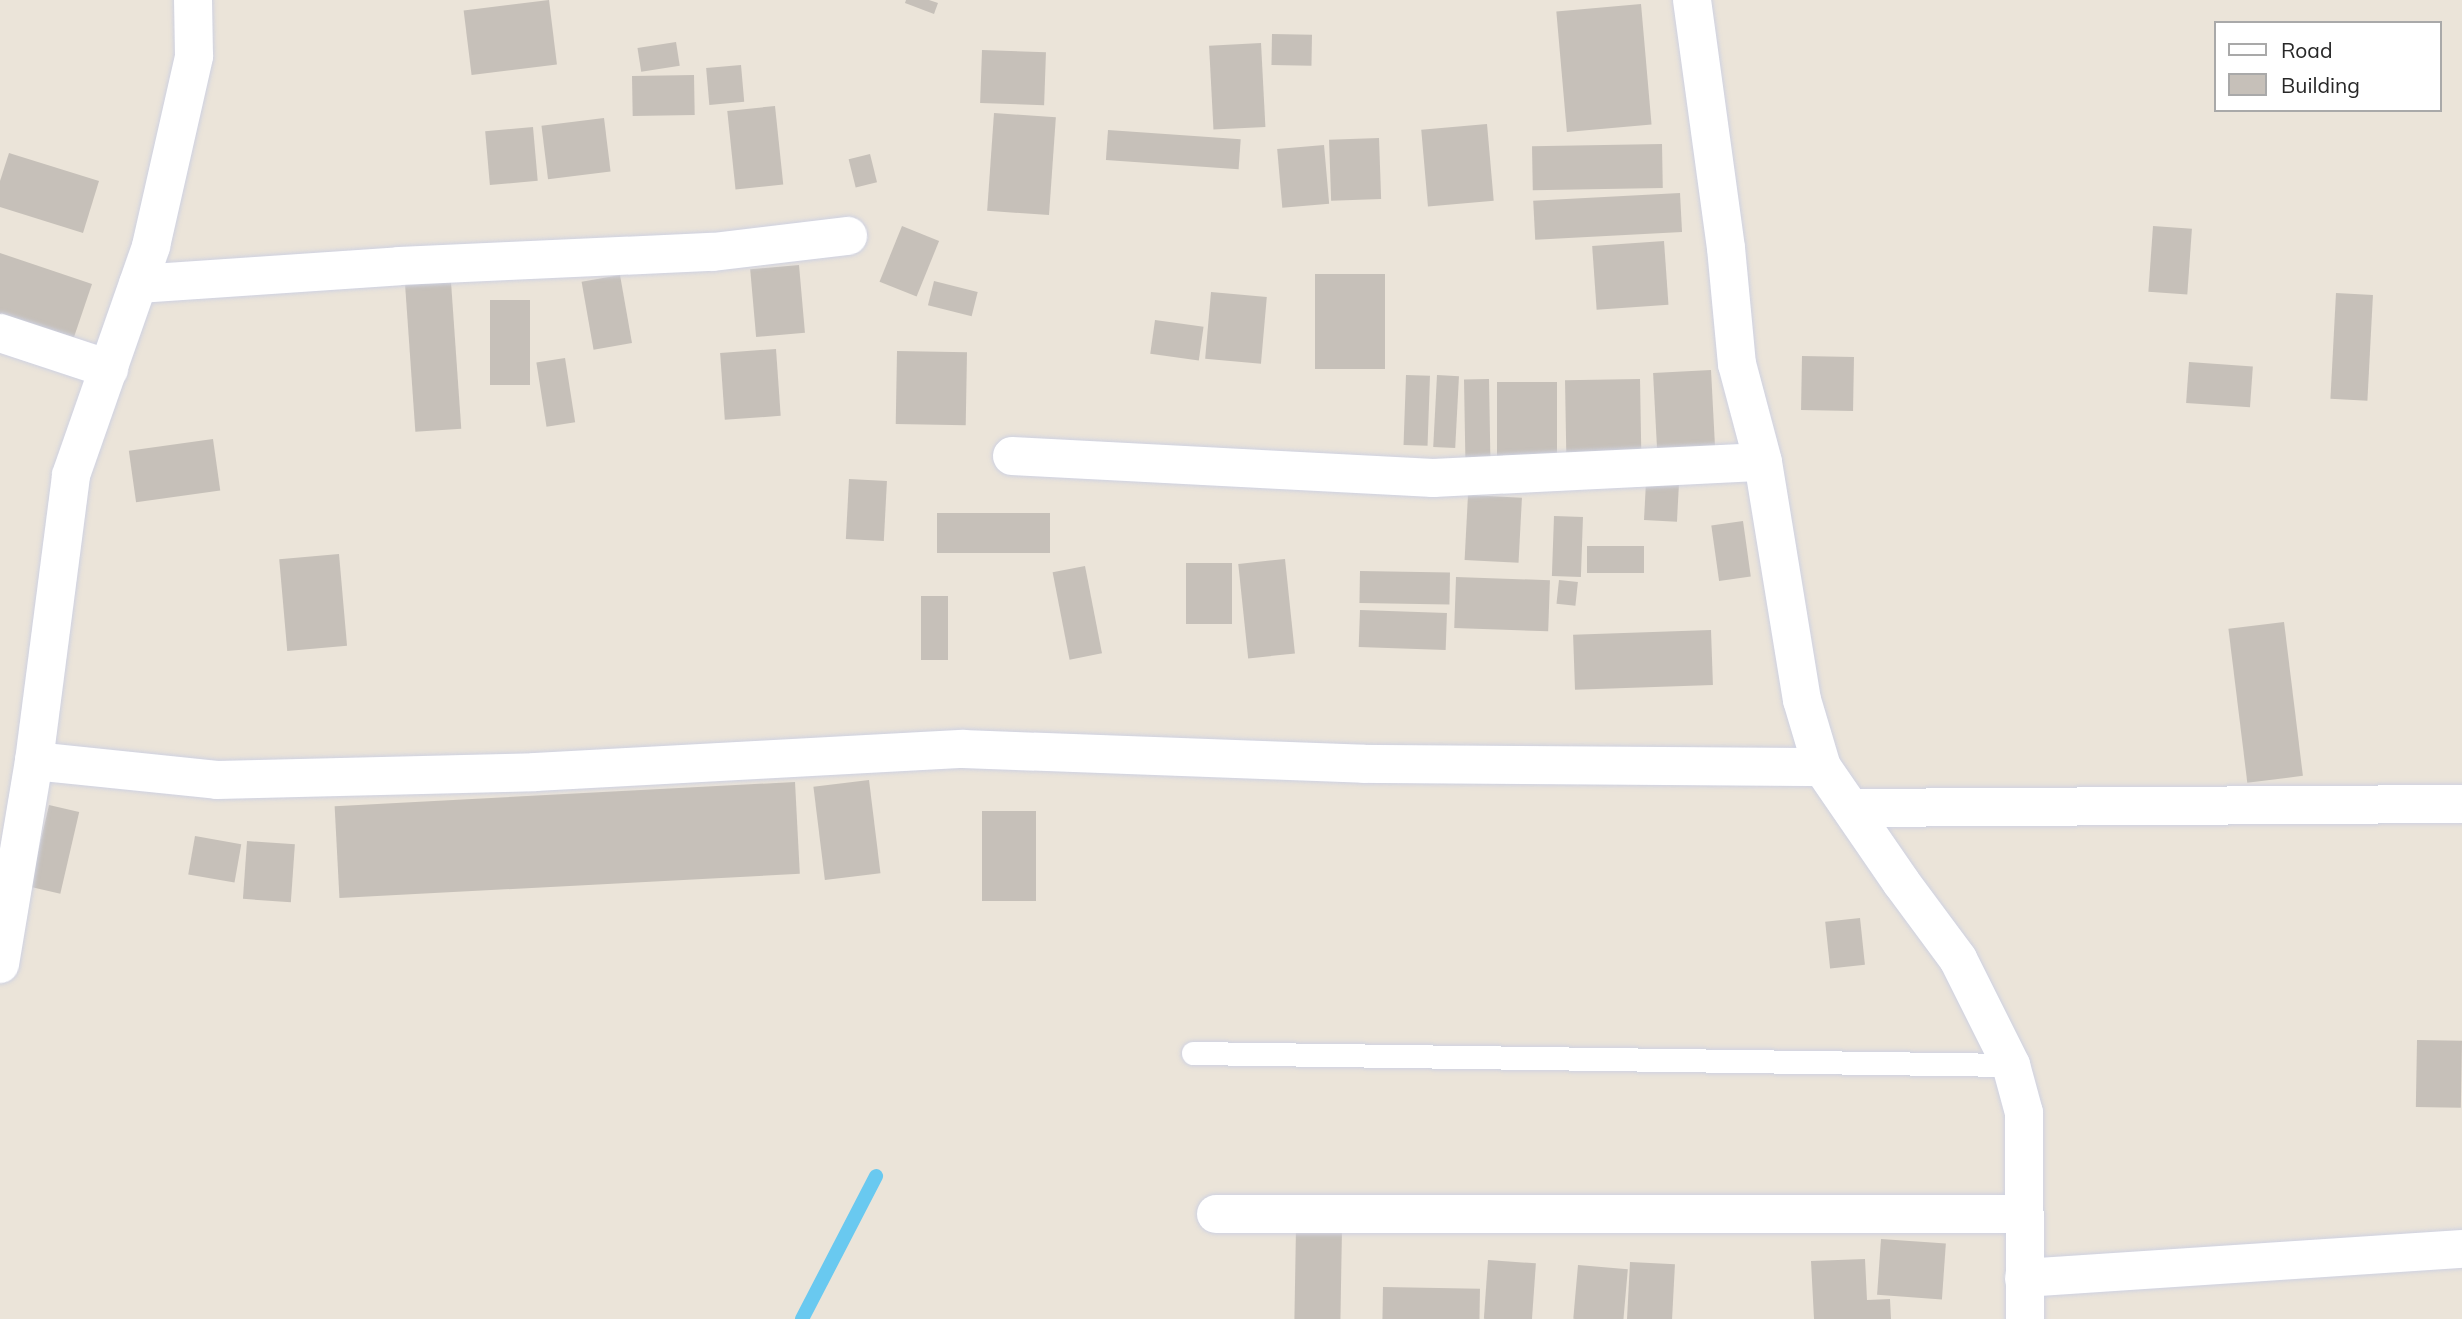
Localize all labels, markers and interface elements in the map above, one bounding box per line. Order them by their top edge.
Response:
legend [2214,21,2441,112]
text: Road [2281,37,2332,63]
text: Building [2281,72,2360,98]

